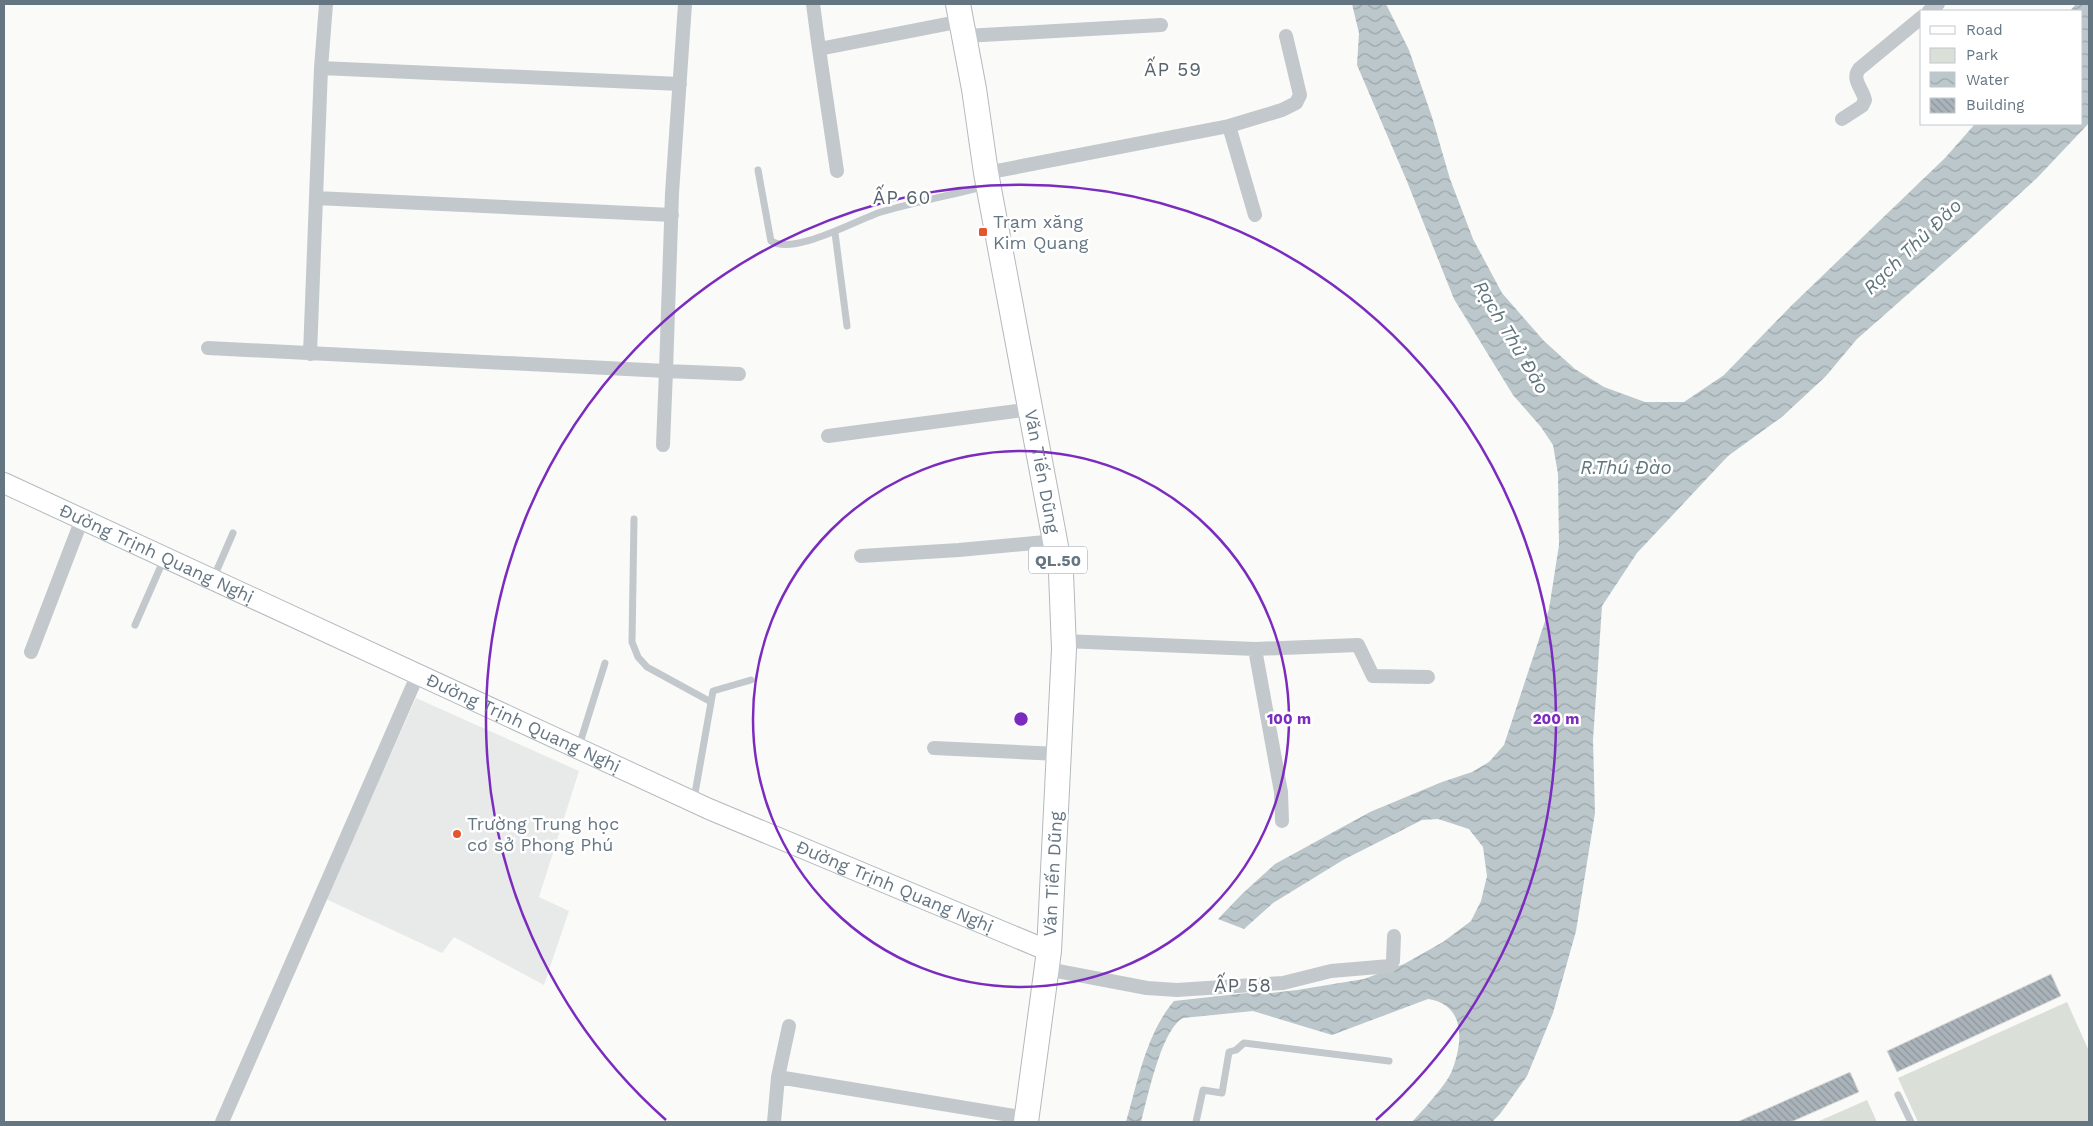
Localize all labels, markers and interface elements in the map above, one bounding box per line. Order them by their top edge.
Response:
legend [1920,10,2083,125]
text: Road [1966,21,2003,39]
text: Park [1966,46,1999,64]
district label: ẤP 59 [1144,56,1202,81]
text: Water [1966,71,2009,89]
text: Building [1966,96,2024,114]
district label: ẤP 60 [873,184,931,209]
water label: Rạch Thủ Đảo [1858,194,1966,299]
place label: Trạm xăng Kim Quang [993,211,1089,253]
marker: Trạm xăng Kim Quang [977,226,989,238]
water label: Rạch Thủ Đảo [1469,277,1554,398]
street label: Văn Tiến Dũng [1021,408,1064,535]
water label: R.Thú Đào [1580,456,1672,479]
street label: Đường Trịnh Quang Nghị [56,499,257,607]
road number: QL.50 [1029,546,1087,574]
street label: Đường Trịnh Quang Nghị [423,669,624,777]
centre of rings [1012,710,1030,728]
text: 100 m [1267,710,1311,728]
text: 200 m [1533,710,1579,728]
street label: Văn Tiến Dũng [1039,810,1066,937]
place label: Trường Trung học cơ sở Phong Phú [467,813,619,855]
marker: Trường Trung học cơ sở Phong Phú [451,828,463,840]
street label: Đường Trịnh Quang Nghị [793,836,997,937]
district label: ẤP 58 [1214,972,1272,997]

